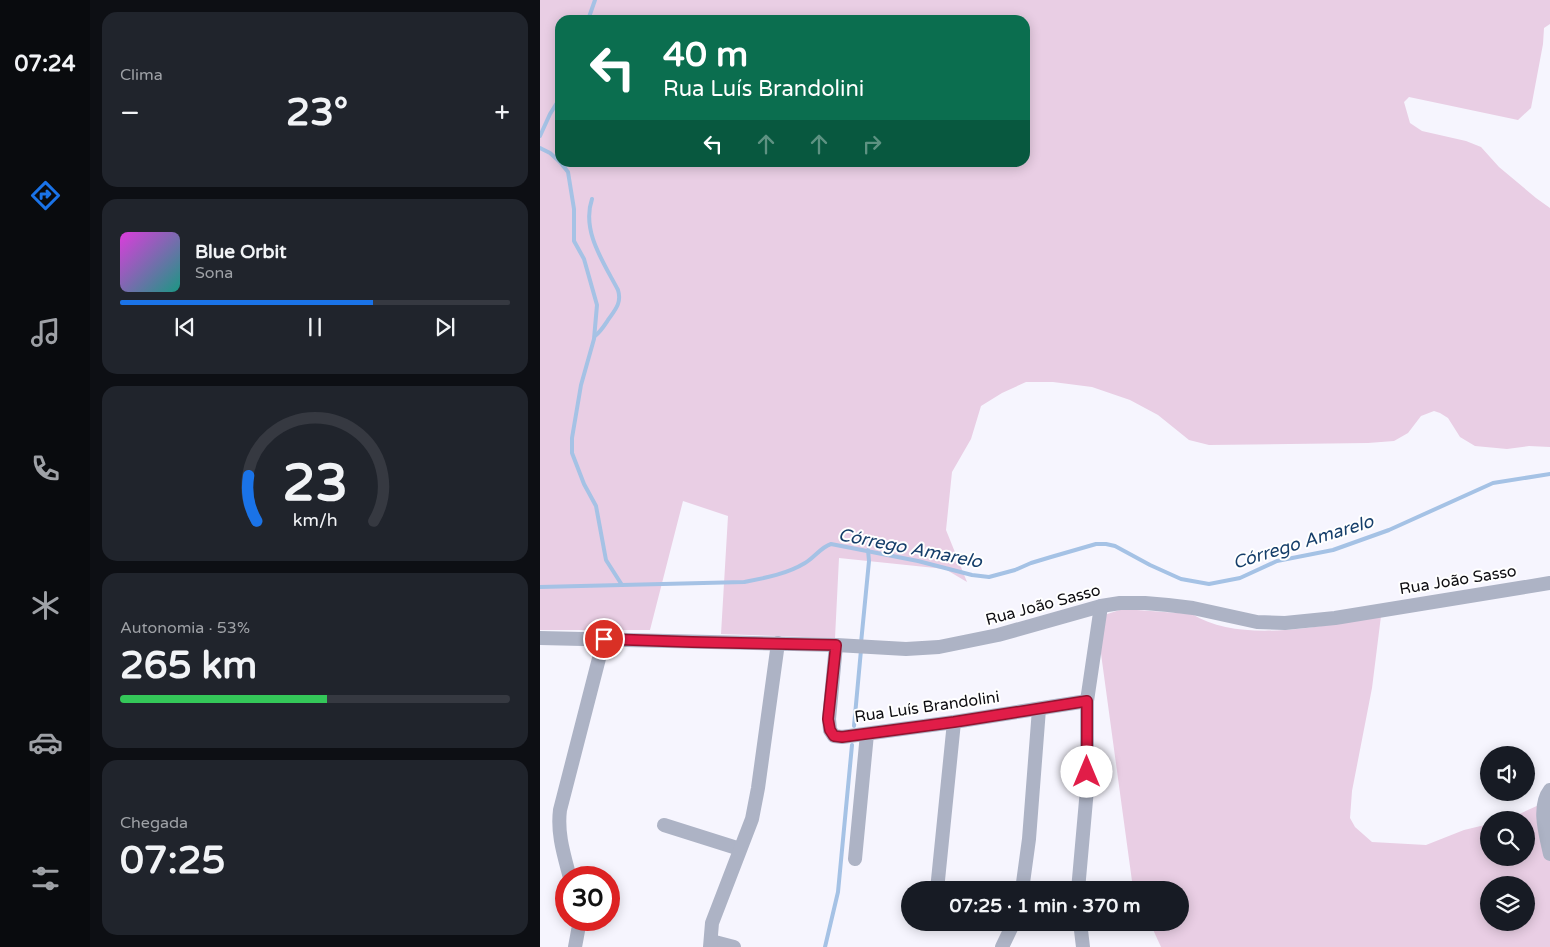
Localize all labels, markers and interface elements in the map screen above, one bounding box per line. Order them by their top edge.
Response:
text: 40 m [663,34,748,76]
icon: left [580,35,645,100]
text: 07:24 [15,51,75,77]
text: Clima [120,65,163,85]
text: Rua Luís Brandolini [663,76,864,102]
text: 23° [286,90,348,136]
text: − [120,96,140,130]
text: + [494,96,510,130]
icon: left [699,130,727,158]
icon: ahead [752,130,780,158]
icon: ahead [805,130,833,158]
icon: right [858,130,886,158]
icon: directions [28,178,63,213]
text: Blue Orbit [195,241,287,263]
text: Sona [195,263,233,283]
icon: previous [171,313,199,341]
icon: pause [301,313,329,341]
icon: next [431,313,459,341]
icon: music [28,315,63,350]
icon: phone [28,451,63,486]
text: 23 [282,452,348,515]
text: km/h [293,510,337,531]
water label: Córrego Amarelo [1230,510,1377,574]
water label: Córrego Amarelo [836,523,985,573]
street label: Rua João Sasso [1398,561,1518,599]
street label: Rua João Sasso [983,580,1103,630]
icon: climate [28,588,63,623]
text: Autonomia · 53% [120,618,250,638]
pin [583,618,625,660]
icon: arrive [590,625,618,653]
text: 265 km [120,643,257,689]
street label: Rua Luís Brandolini [853,687,1001,727]
icon: car [28,725,63,760]
position arrow [1060,745,1112,797]
map controls [1480,746,1535,931]
button: sound [1480,746,1535,801]
button: search [1480,811,1535,866]
text: Chegada [120,813,188,833]
text: 07:25 [120,838,225,884]
icon: filters [28,861,63,896]
speed limit sign: 30 [555,866,620,931]
button: layers [1480,876,1535,931]
text: 07:25 · 1 min · 370 m [949,895,1141,917]

